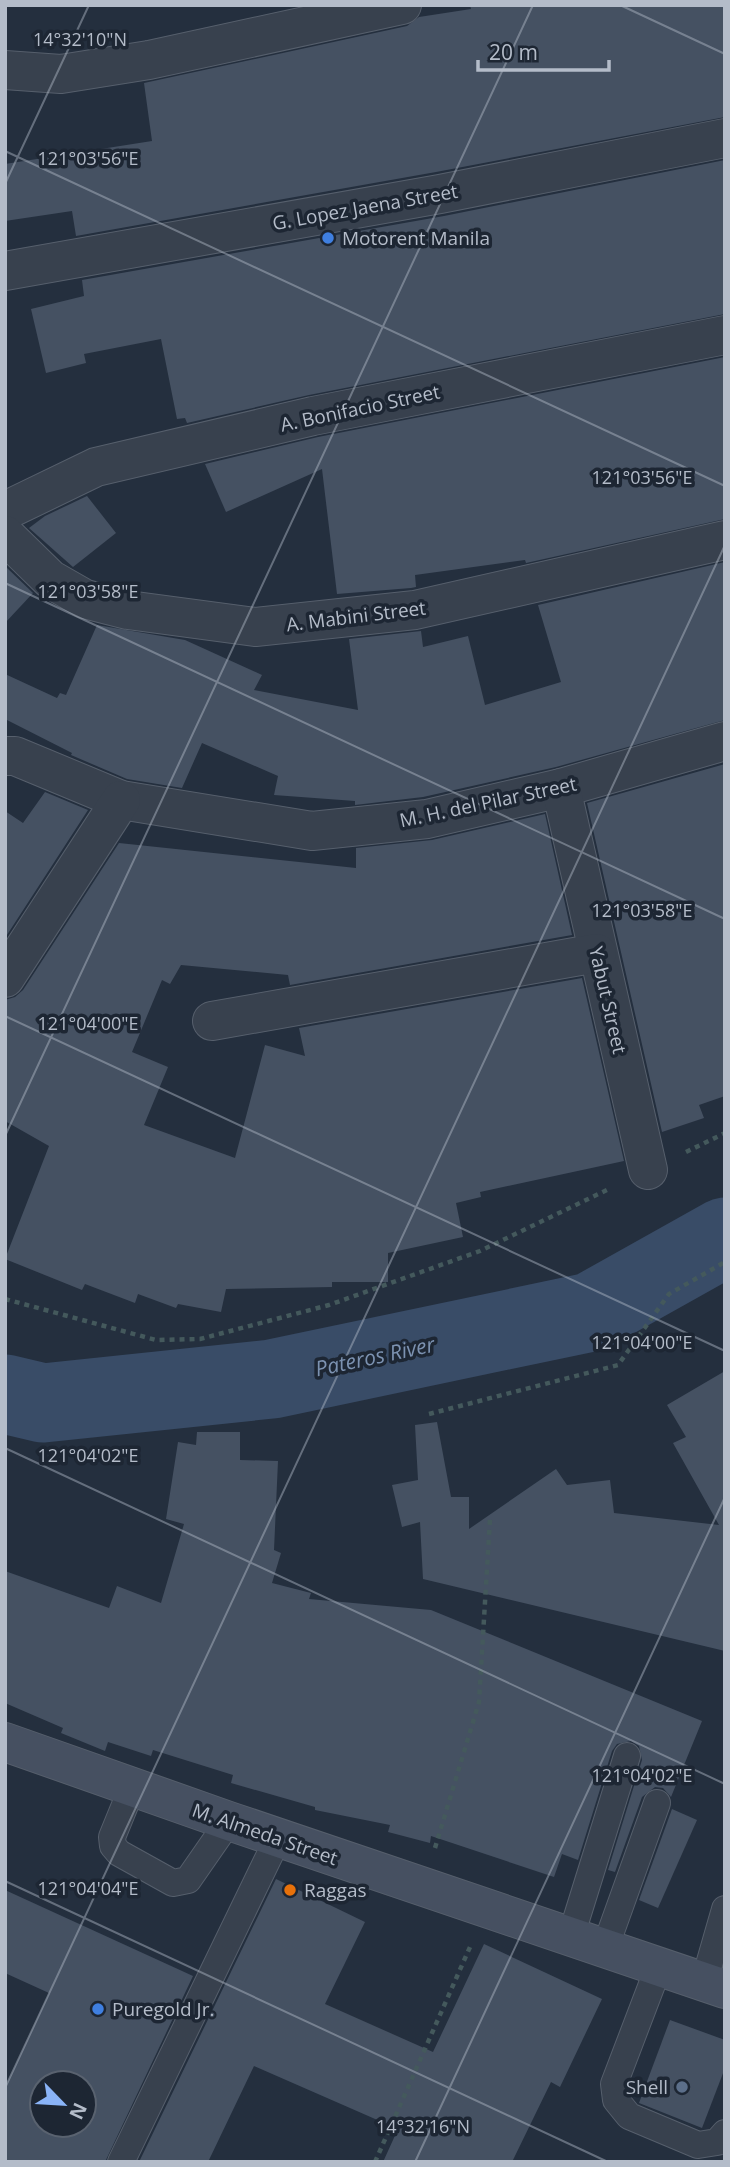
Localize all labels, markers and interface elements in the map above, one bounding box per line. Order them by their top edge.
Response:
text: 14°32'10"N [33,27,127,51]
scale bar [478,28,609,72]
text: 20 m [489,38,538,66]
text: 121°03'56"E [38,146,138,170]
street label: G. Lopez Jaena Street [270,178,460,236]
place label: Motorent Manila [342,225,490,251]
marker: Motorent Manila [320,230,336,246]
street label: A. Bonifacio Street [278,378,442,438]
text: 121°03'56"E [592,465,692,489]
text: 121°03'58"E [38,579,138,603]
street label: A. Mabini Street [285,595,428,637]
street label: M. H. del Pilar Street [397,770,579,833]
text: 121°03'58"E [592,898,692,922]
street label: Yabut Street [583,944,633,1056]
text: 121°04'00"E [38,1011,138,1035]
water label: Pateros River [312,1330,438,1382]
text: 121°04'00"E [592,1330,692,1354]
text: 121°04'02"E [38,1443,138,1467]
text: 121°04'02"E [592,1763,692,1787]
street label: M. Almeda Street [189,1797,341,1871]
text: 121°04'04"E [38,1876,138,1900]
place label: Raggas [304,1877,367,1903]
marker: Raggas [282,1882,298,1898]
place label: Puregold Jr. [112,1996,214,2022]
marker: Puregold Jr. [90,2001,106,2017]
north arrow [28,2069,98,2139]
place label: Shell [626,2074,668,2100]
marker: Shell [674,2079,690,2095]
text: N [63,2099,93,2124]
text: 14°32'16"N [376,2114,470,2138]

